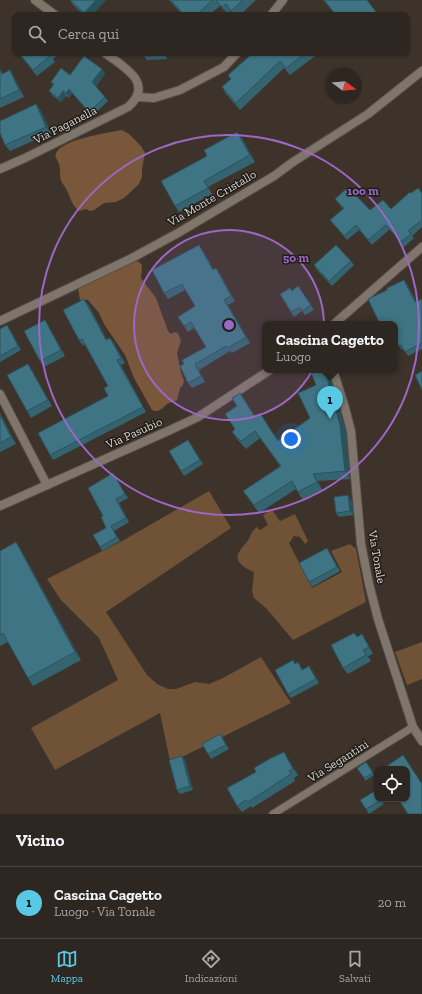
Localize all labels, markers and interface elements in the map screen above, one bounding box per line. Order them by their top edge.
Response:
search box [12,12,410,56]
icon: search [26,23,48,45]
text: Cerca qui [58,25,119,43]
north arrow [326,68,362,104]
street label: Via Paganella [30,103,99,147]
street label: Via Monte Cristallo [164,167,259,230]
text: 100 m [347,184,379,198]
text: 50 m [283,251,309,265]
centre of rings [222,318,236,332]
popup [262,321,398,373]
text: Cascina Cagetto [276,331,384,349]
text: Luogo [276,349,311,364]
pin: 1 [317,386,343,419]
street label: Via Pasubio [103,414,164,452]
your location [281,429,301,449]
street label: Via Tonale [365,528,389,585]
street label: Via Segantini [304,737,371,786]
map controls [374,766,410,802]
button: locate [374,766,410,802]
text: Vicino [16,830,64,850]
text: Cascina Cagetto [54,886,162,904]
text: 1 [26,895,32,910]
text: 20 m [378,895,406,910]
text: Luogo · Via Tonale [54,904,155,919]
tab: Mappa [51,948,83,985]
tab: Indicazioni [185,948,237,985]
tab: Salvati [339,948,371,985]

